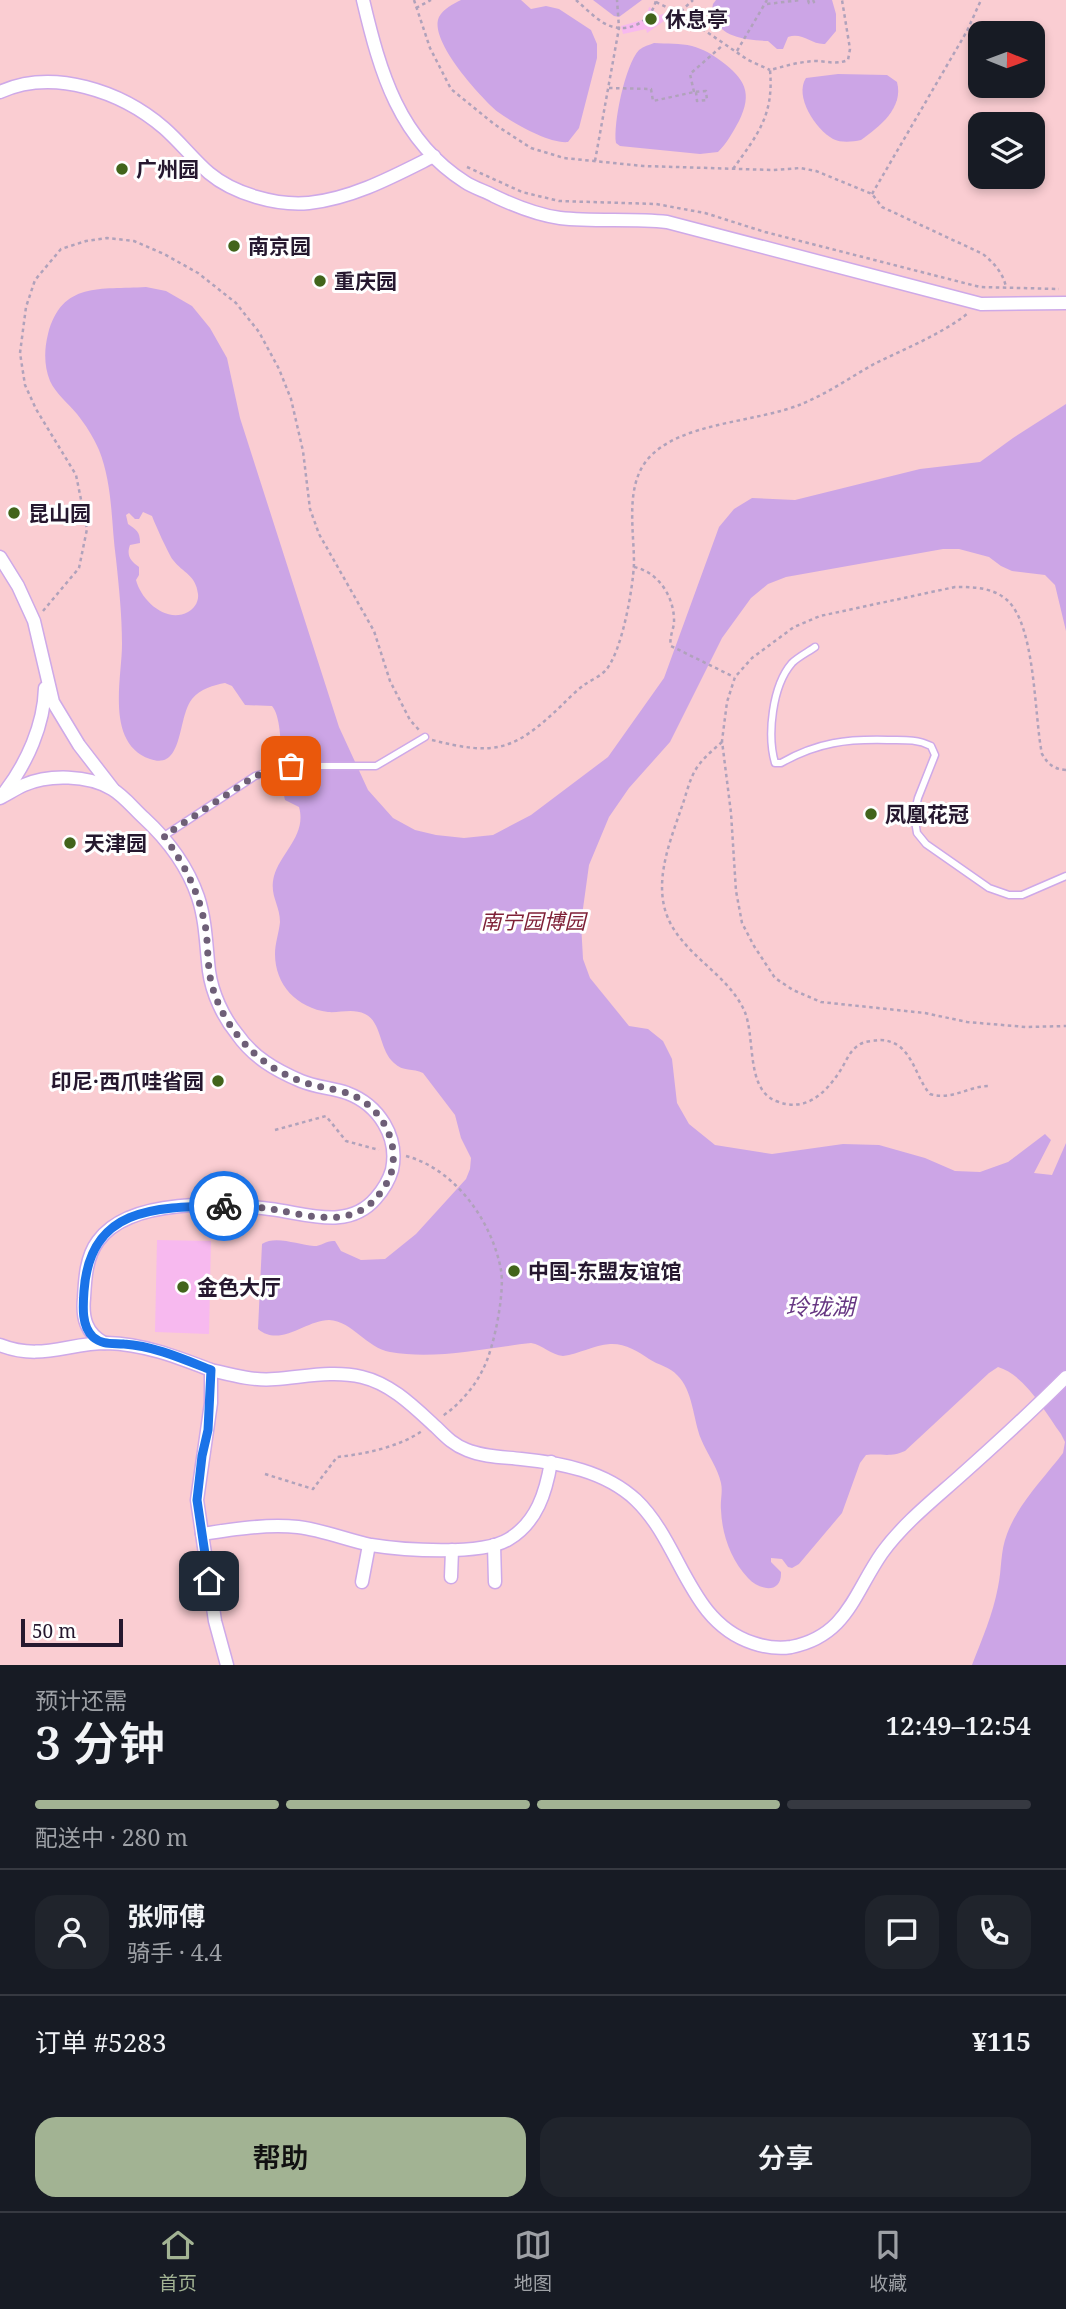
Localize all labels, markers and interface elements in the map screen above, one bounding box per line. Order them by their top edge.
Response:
place label: 休息亭 [665,5,728,33]
marker: 休息亭 [643,11,659,27]
north arrow [968,21,1045,98]
map controls [968,21,1045,189]
button: layers [968,112,1045,189]
place label: 广州园 [136,155,199,183]
marker: 广州园 [114,161,130,177]
place label: 南京园 [248,232,311,260]
marker: 南京园 [226,238,242,254]
place label: 重庆园 [334,267,397,295]
marker: 重庆园 [312,273,328,289]
place label: 昆山园 [28,499,91,527]
marker: 昆山园 [6,505,22,521]
pin [261,736,321,796]
icon: bag [272,747,310,785]
place label: 凤凰花冠 [885,800,969,828]
marker: 凤凰花冠 [863,806,879,822]
place label: 天津园 [84,829,147,857]
marker: 天津园 [62,835,78,851]
park label: 南宁园博园 [481,907,588,935]
place label: 印尼·西爪哇省园 [51,1067,204,1095]
marker: 印尼·西爪哇省园 [210,1073,226,1089]
courier [189,1171,259,1241]
icon: bike [205,1187,243,1225]
place label: 中国-东盟友谊馆 [528,1257,682,1285]
marker: 中国-东盟友谊馆 [506,1263,522,1279]
place label: 金色大厅 [197,1273,281,1301]
marker: 金色大厅 [175,1279,191,1295]
water label: 玲珑湖 [786,1290,858,1322]
pin [179,1551,239,1611]
icon: home [190,1562,228,1600]
scale bar [21,1616,122,1648]
text: 50 m [32,1618,76,1644]
text: 预计还需 [35,1684,127,1716]
text: 12:49–12:54 [885,1707,1031,1743]
text: 3 分钟 [35,1711,165,1773]
text: 配送中 · 280 m [35,1821,188,1853]
button: person [35,1895,109,1969]
button: chat [865,1895,939,1969]
button: phone [957,1895,1031,1969]
text: 张师傅 [127,1898,205,1934]
text: 骑手 · 4.4 [127,1936,222,1968]
text: ¥115 [972,2023,1031,2059]
text: 订单 #5283 [35,2024,166,2060]
button: 帮助 [35,2117,526,2197]
button: 分享 [540,2117,1031,2197]
tab: 首页 [159,2226,197,2296]
tab: 地图 [514,2226,552,2296]
tab: 收藏 [869,2226,907,2296]

